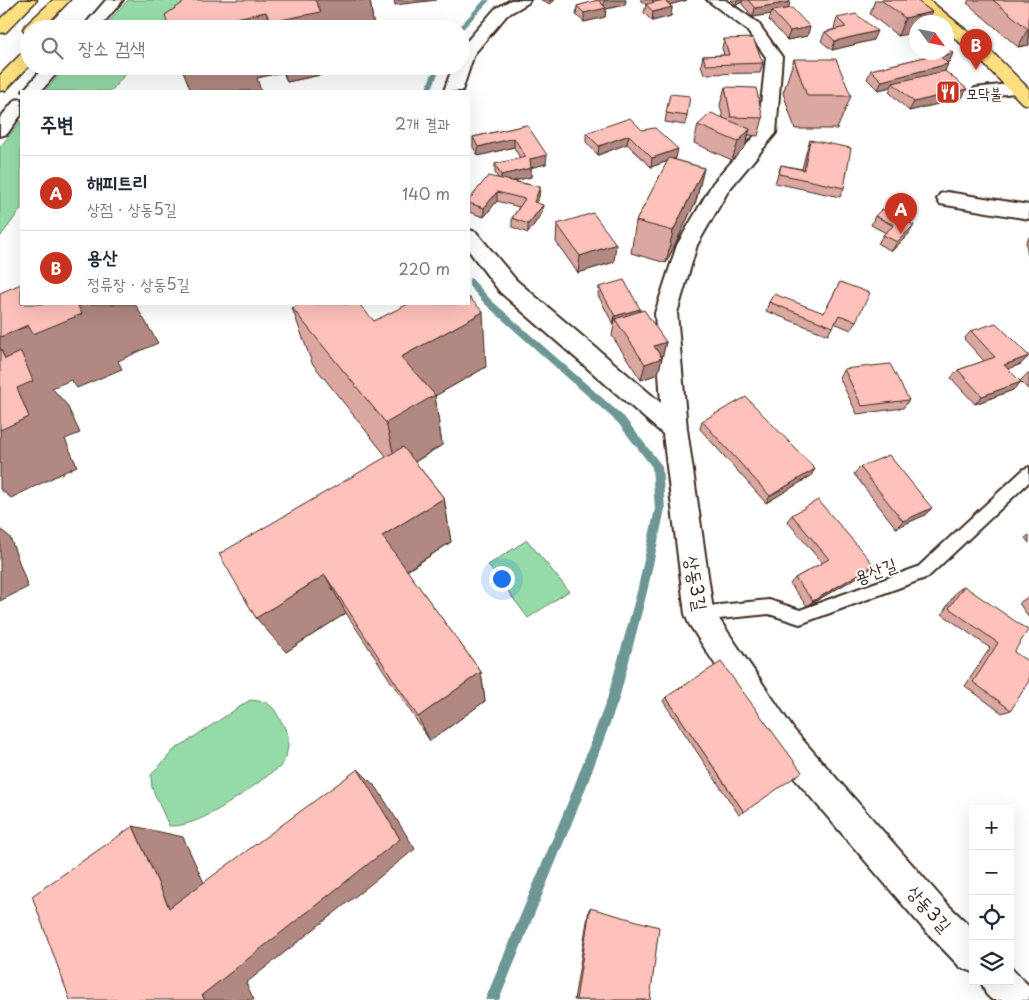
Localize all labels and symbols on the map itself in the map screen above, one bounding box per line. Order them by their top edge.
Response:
north arrow [909,15,954,60]
pin: B [960,29,992,70]
restaurant icon: 모닥불 [935,79,961,105]
place label: 모닥불 [966,81,1002,104]
pin: A [885,193,917,234]
street label: 용산길 [850,550,901,590]
street label: 상동3길 [679,553,715,613]
your location [489,566,515,592]
street label: 상동3길 [901,878,959,938]

